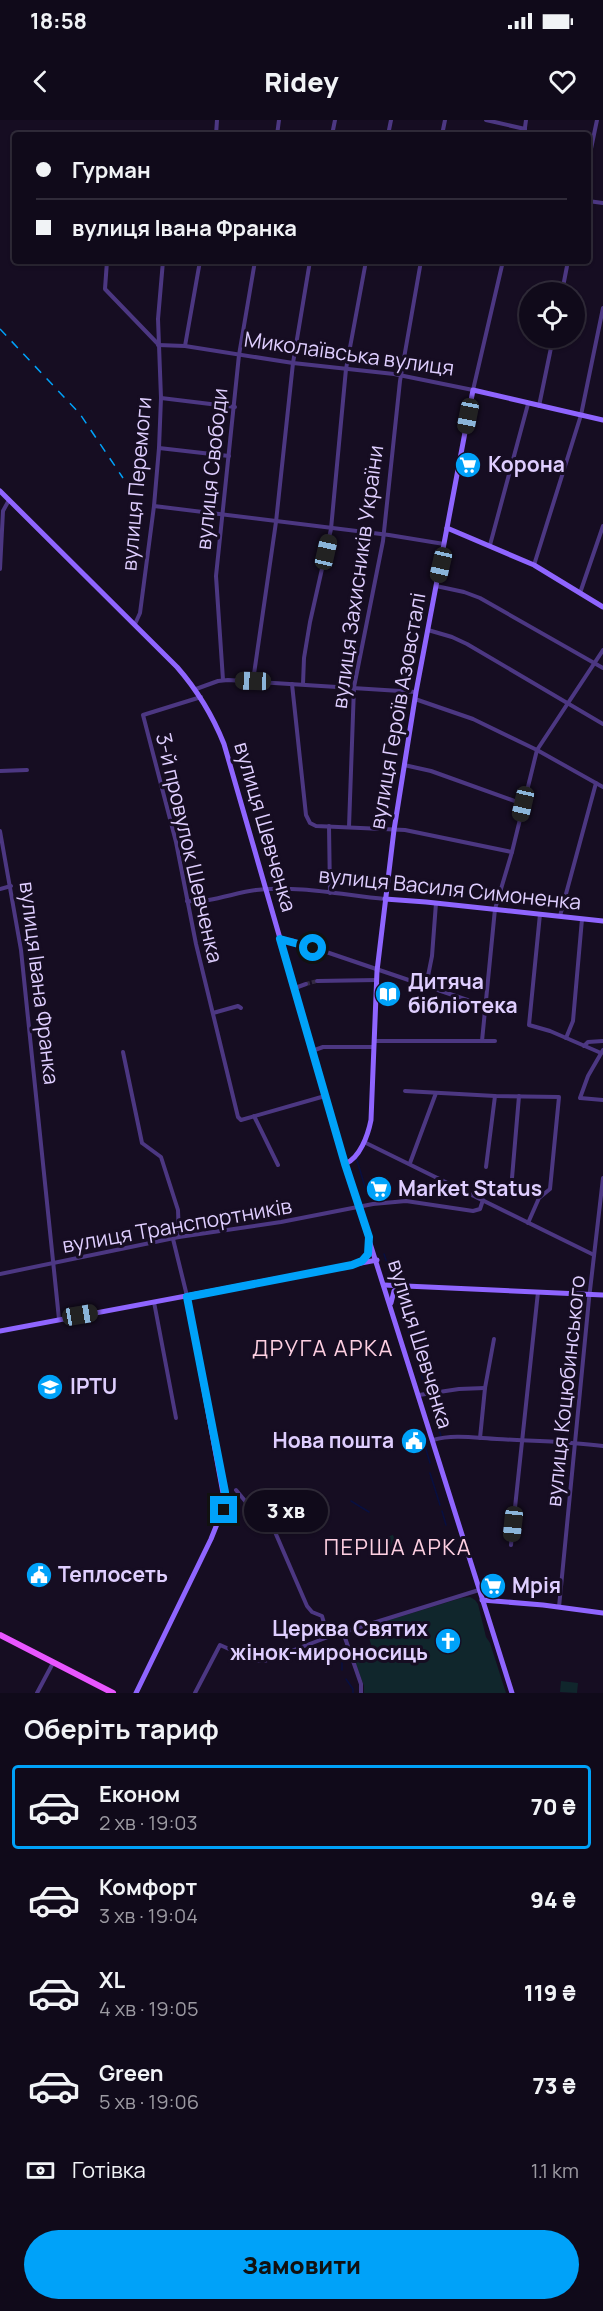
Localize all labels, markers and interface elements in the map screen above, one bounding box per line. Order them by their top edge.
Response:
text: 18:58 [30,6,87,36]
text: Ridey [264,63,339,100]
icon: back [24,65,57,98]
icon: heart [546,65,579,98]
text: Гурман [72,155,151,185]
text: вулиця Івана Франка [72,213,297,243]
map controls [519,282,585,348]
button: locate [519,282,585,348]
street label: Миколаївська вулиця [242,324,456,382]
street label: вулиця Свободи [189,387,233,551]
street label: вулиця Перемоги [114,396,158,572]
car [456,397,480,435]
street label: вулиця Захисників України [325,443,389,710]
supermarket icon: Корона [453,450,483,480]
place label: Корона [488,450,565,478]
car [313,532,339,572]
car [428,545,454,585]
street label: вулиця Героїв Азовсталі [362,590,432,831]
car [235,671,271,691]
street label: 3-й провулок Шевченка [150,730,230,965]
street label: вулиця Шевченка [228,739,304,915]
car [510,784,536,824]
street label: вулиця Василя Симоненка [317,860,583,916]
street label: вулиця Івана Франка [14,880,66,1086]
route start [299,934,326,961]
place label: Дитяча бібліотека [408,967,518,1019]
library icon: Дитяча бібліотека [373,979,403,1009]
supermarket icon: Market Status [364,1174,394,1204]
place label: Market Status [398,1174,542,1202]
street label: вулиця Транспортників [60,1191,294,1259]
street label: вулиця Шевченка [382,1256,460,1432]
street label: вулиця Коцюбинського [539,1274,591,1508]
car [61,1303,99,1327]
district label: ДРУГА АРКА [252,1333,394,1363]
school or university icon: IPTU [35,1372,65,1402]
place label: IPTU [70,1372,117,1400]
place label: Нова пошта [272,1426,394,1454]
public building icon: Нова пошта [399,1426,429,1456]
callout: 3 хв [245,1489,329,1531]
route end [210,1496,237,1523]
text: 3 хв [267,1497,305,1524]
car [502,1505,524,1543]
district label: ПЕРША АРКА [324,1532,472,1562]
public building icon: Теплосеть [24,1560,54,1590]
place label: Теплосеть [58,1560,168,1588]
supermarket icon: Мрія [478,1571,508,1601]
place label: Мрія [512,1571,561,1599]
place label: Церква Святих жінок-мироносиць [230,1614,428,1666]
church icon: Церква Святих жінок-мироносиць [433,1626,463,1656]
text: Оберіть тариф [24,1710,219,1747]
text: Економ [99,1779,180,1809]
icon: car [27,1780,81,1834]
text: 70 ₴ [531,1792,576,1822]
text: 2 хв · 19:03 [99,1809,198,1836]
text: Комфорт [99,1872,197,1902]
icon: car [27,1873,81,1927]
text: 94 ₴ [530,1885,576,1915]
text: 3 хв · 19:04 [99,1902,198,1929]
text: XL [99,1965,125,1995]
icon: car [27,1966,81,2020]
text: 119 ₴ [524,1978,576,2008]
text: 4 хв · 19:05 [99,1995,199,2022]
text: Green [99,2058,164,2088]
icon: car [27,2059,81,2113]
text: 73 ₴ [533,2071,576,2101]
text: 5 хв · 19:06 [99,2088,199,2115]
icon: cash [24,2154,57,2187]
text: Готівка [72,2155,146,2185]
text: 1.1 km [531,2157,579,2184]
button: Замовити [24,2230,579,2299]

